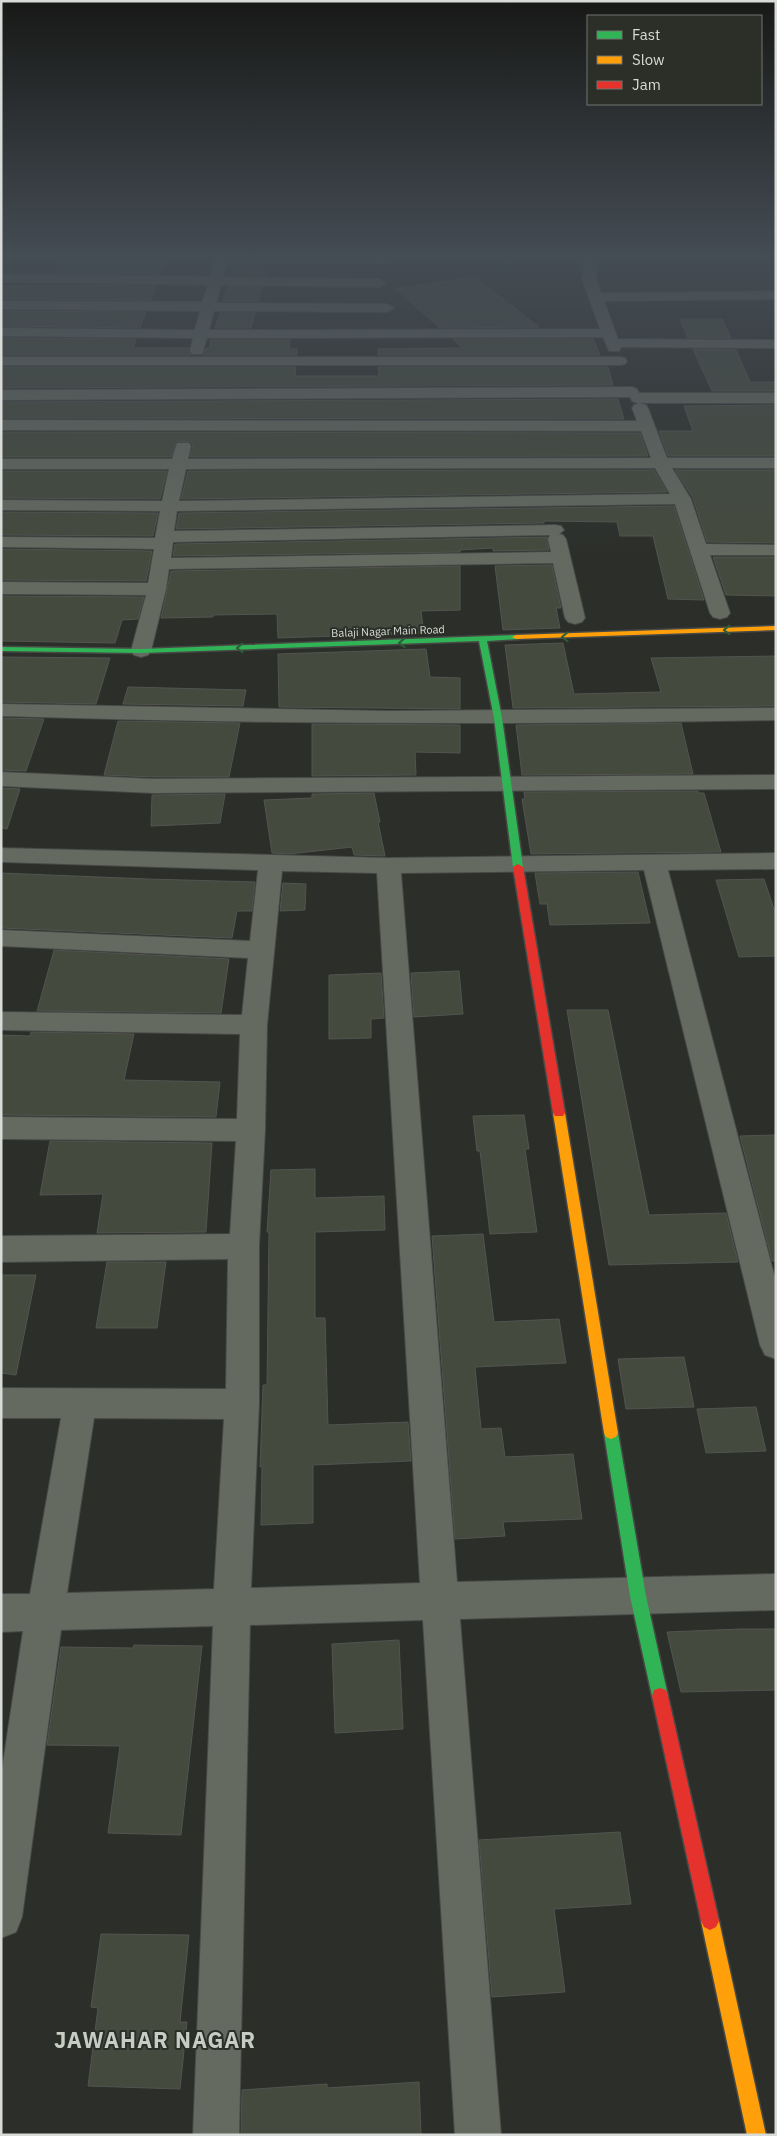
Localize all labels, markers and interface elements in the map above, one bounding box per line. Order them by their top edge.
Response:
legend [587,15,762,105]
text: Fast [632,25,660,44]
text: Slow [632,50,665,69]
text: Jam [632,75,661,94]
street label: Balaji Nagar Main Road [331,622,445,640]
one-way arrow [723,624,731,635]
one-way arrow [560,631,568,642]
one-way arrow [398,637,406,648]
one-way arrow [236,643,244,653]
district label: JAWAHAR NAGAR [54,2025,256,2054]

